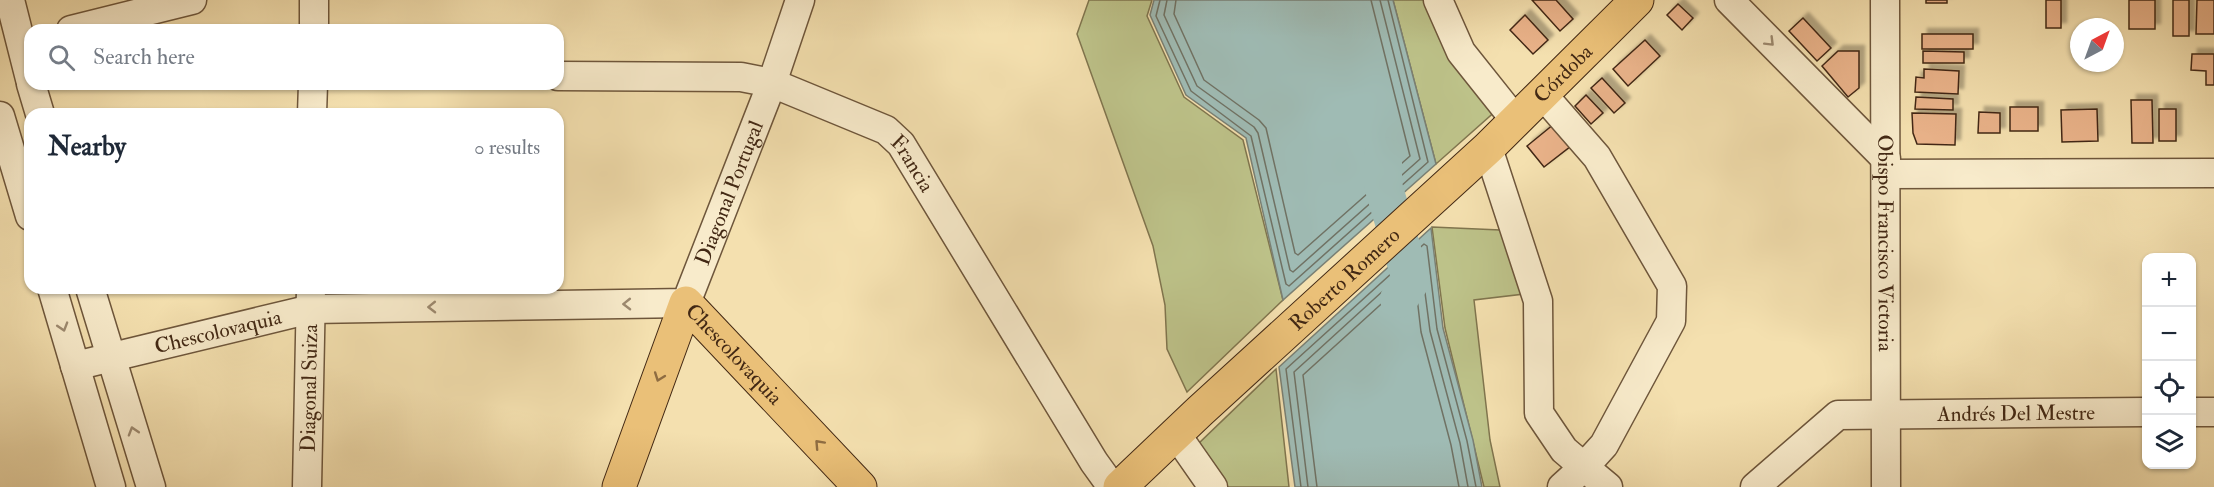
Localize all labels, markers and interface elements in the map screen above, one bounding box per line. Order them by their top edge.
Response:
north arrow [2070,18,2124,72]
search box [24,24,564,90]
one-way arrow [1762,34,1773,45]
street label: Córdoba [1528,38,1598,109]
icon: search [45,41,78,74]
text: Search here [93,43,195,71]
street label: Diagonal Portugal [689,116,770,269]
street label: Francia [885,128,941,197]
text: Nearby [48,131,126,163]
street label: Obispo Francisco Victoria [1872,134,1899,352]
text: 0 results [474,135,540,160]
street label: Roberto Romero [1283,222,1406,337]
map controls [2142,253,2196,469]
button: + [2142,253,2196,307]
one-way arrow [623,297,632,310]
street label: Chescolovaquia [680,298,789,411]
one-way arrow [428,301,437,313]
street label: Chescolovaquia [152,303,284,360]
button: − [2142,307,2196,361]
one-way arrow [56,321,68,332]
street label: Diagonal Suiza [294,323,324,452]
button: locate [2142,361,2196,415]
one-way arrow [653,372,666,382]
street label: Andrés Del Mestre [1936,399,2095,428]
button: layers [2142,415,2196,469]
one-way arrow [128,426,141,437]
one-way arrow [816,441,827,452]

